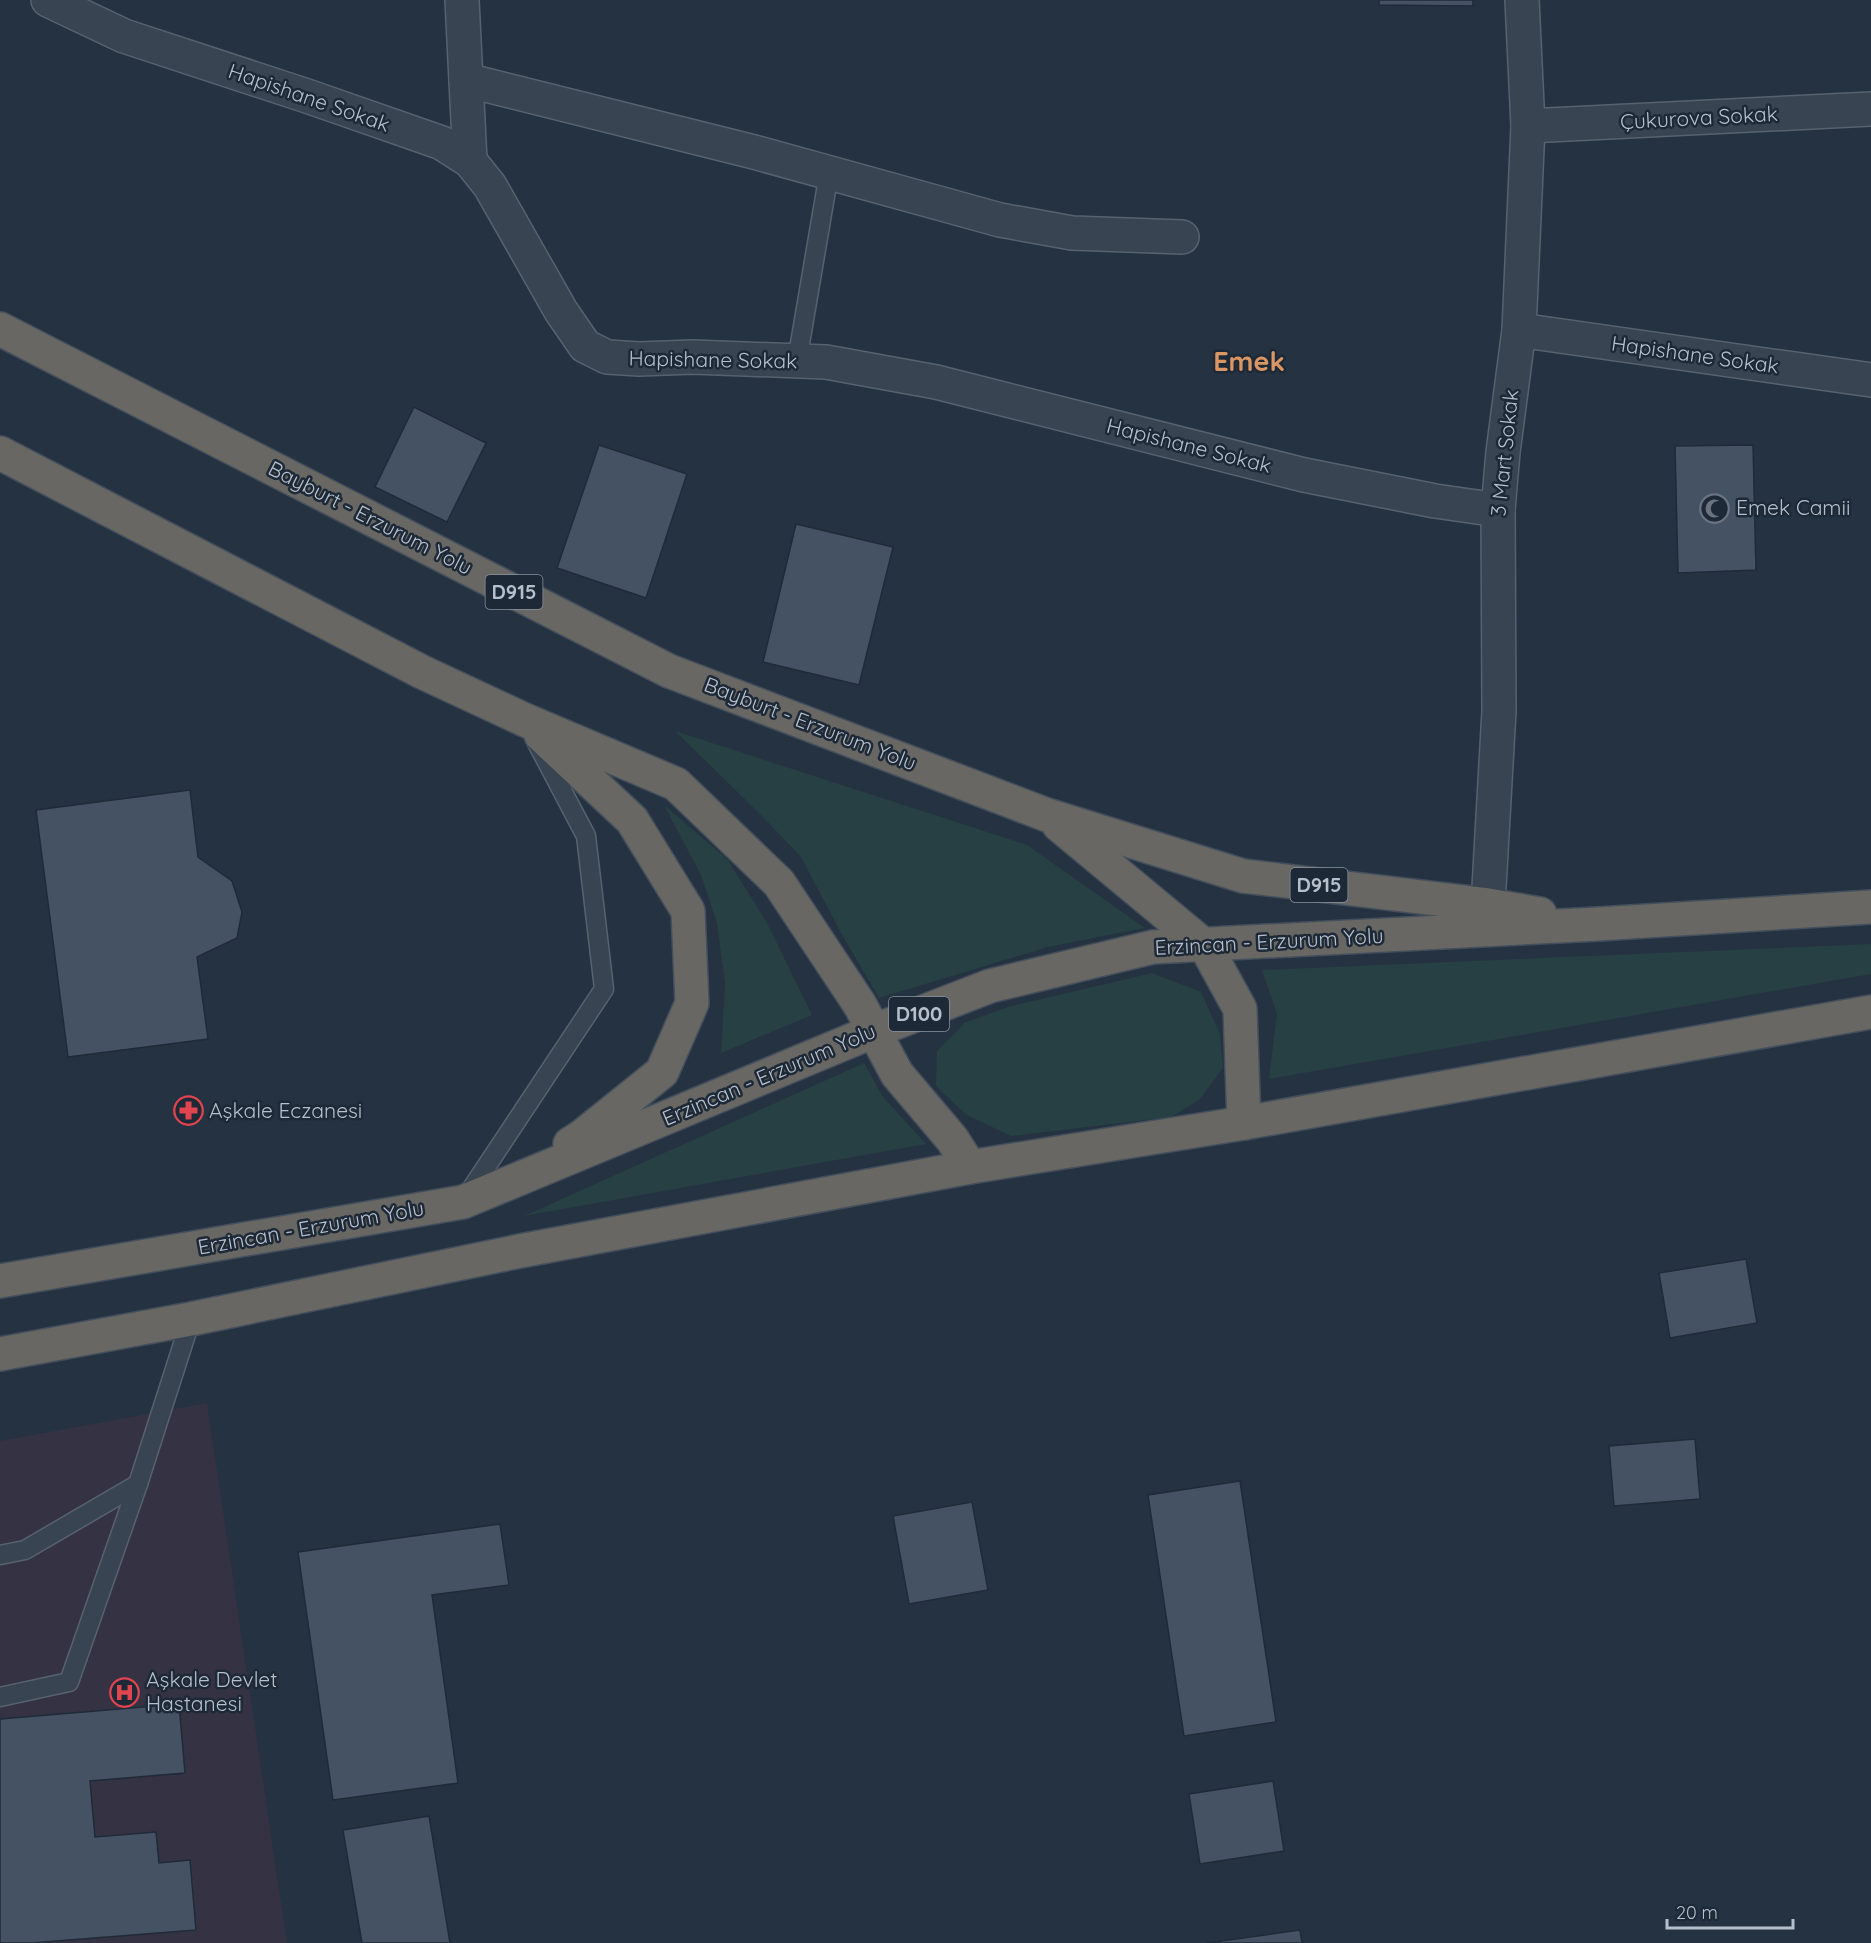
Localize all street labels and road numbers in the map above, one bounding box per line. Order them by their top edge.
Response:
street label: Hapishane Sokak [225,57,393,137]
street label: Çukurova Sokak [1619,100,1779,134]
street label: Hapishane Sokak [1610,329,1781,379]
street label: Hapishane Sokak [628,345,798,373]
street label: 3 Mart Sokak [1484,388,1524,518]
street label: Hapishane Sokak [1104,412,1274,478]
street label: Bayburt - Erzurum Yolu [264,454,477,580]
road number: D915 [486,575,542,609]
street label: Bayburt - Erzurum Yolu [701,671,920,776]
road number: D915 [1290,868,1348,902]
street label: Erzincan - Erzurum Yolu [1154,922,1384,960]
road number: D100 [889,997,949,1031]
street label: Erzincan - Erzurum Yolu [658,1017,879,1131]
street label: Erzincan - Erzurum Yolu [196,1194,426,1260]

